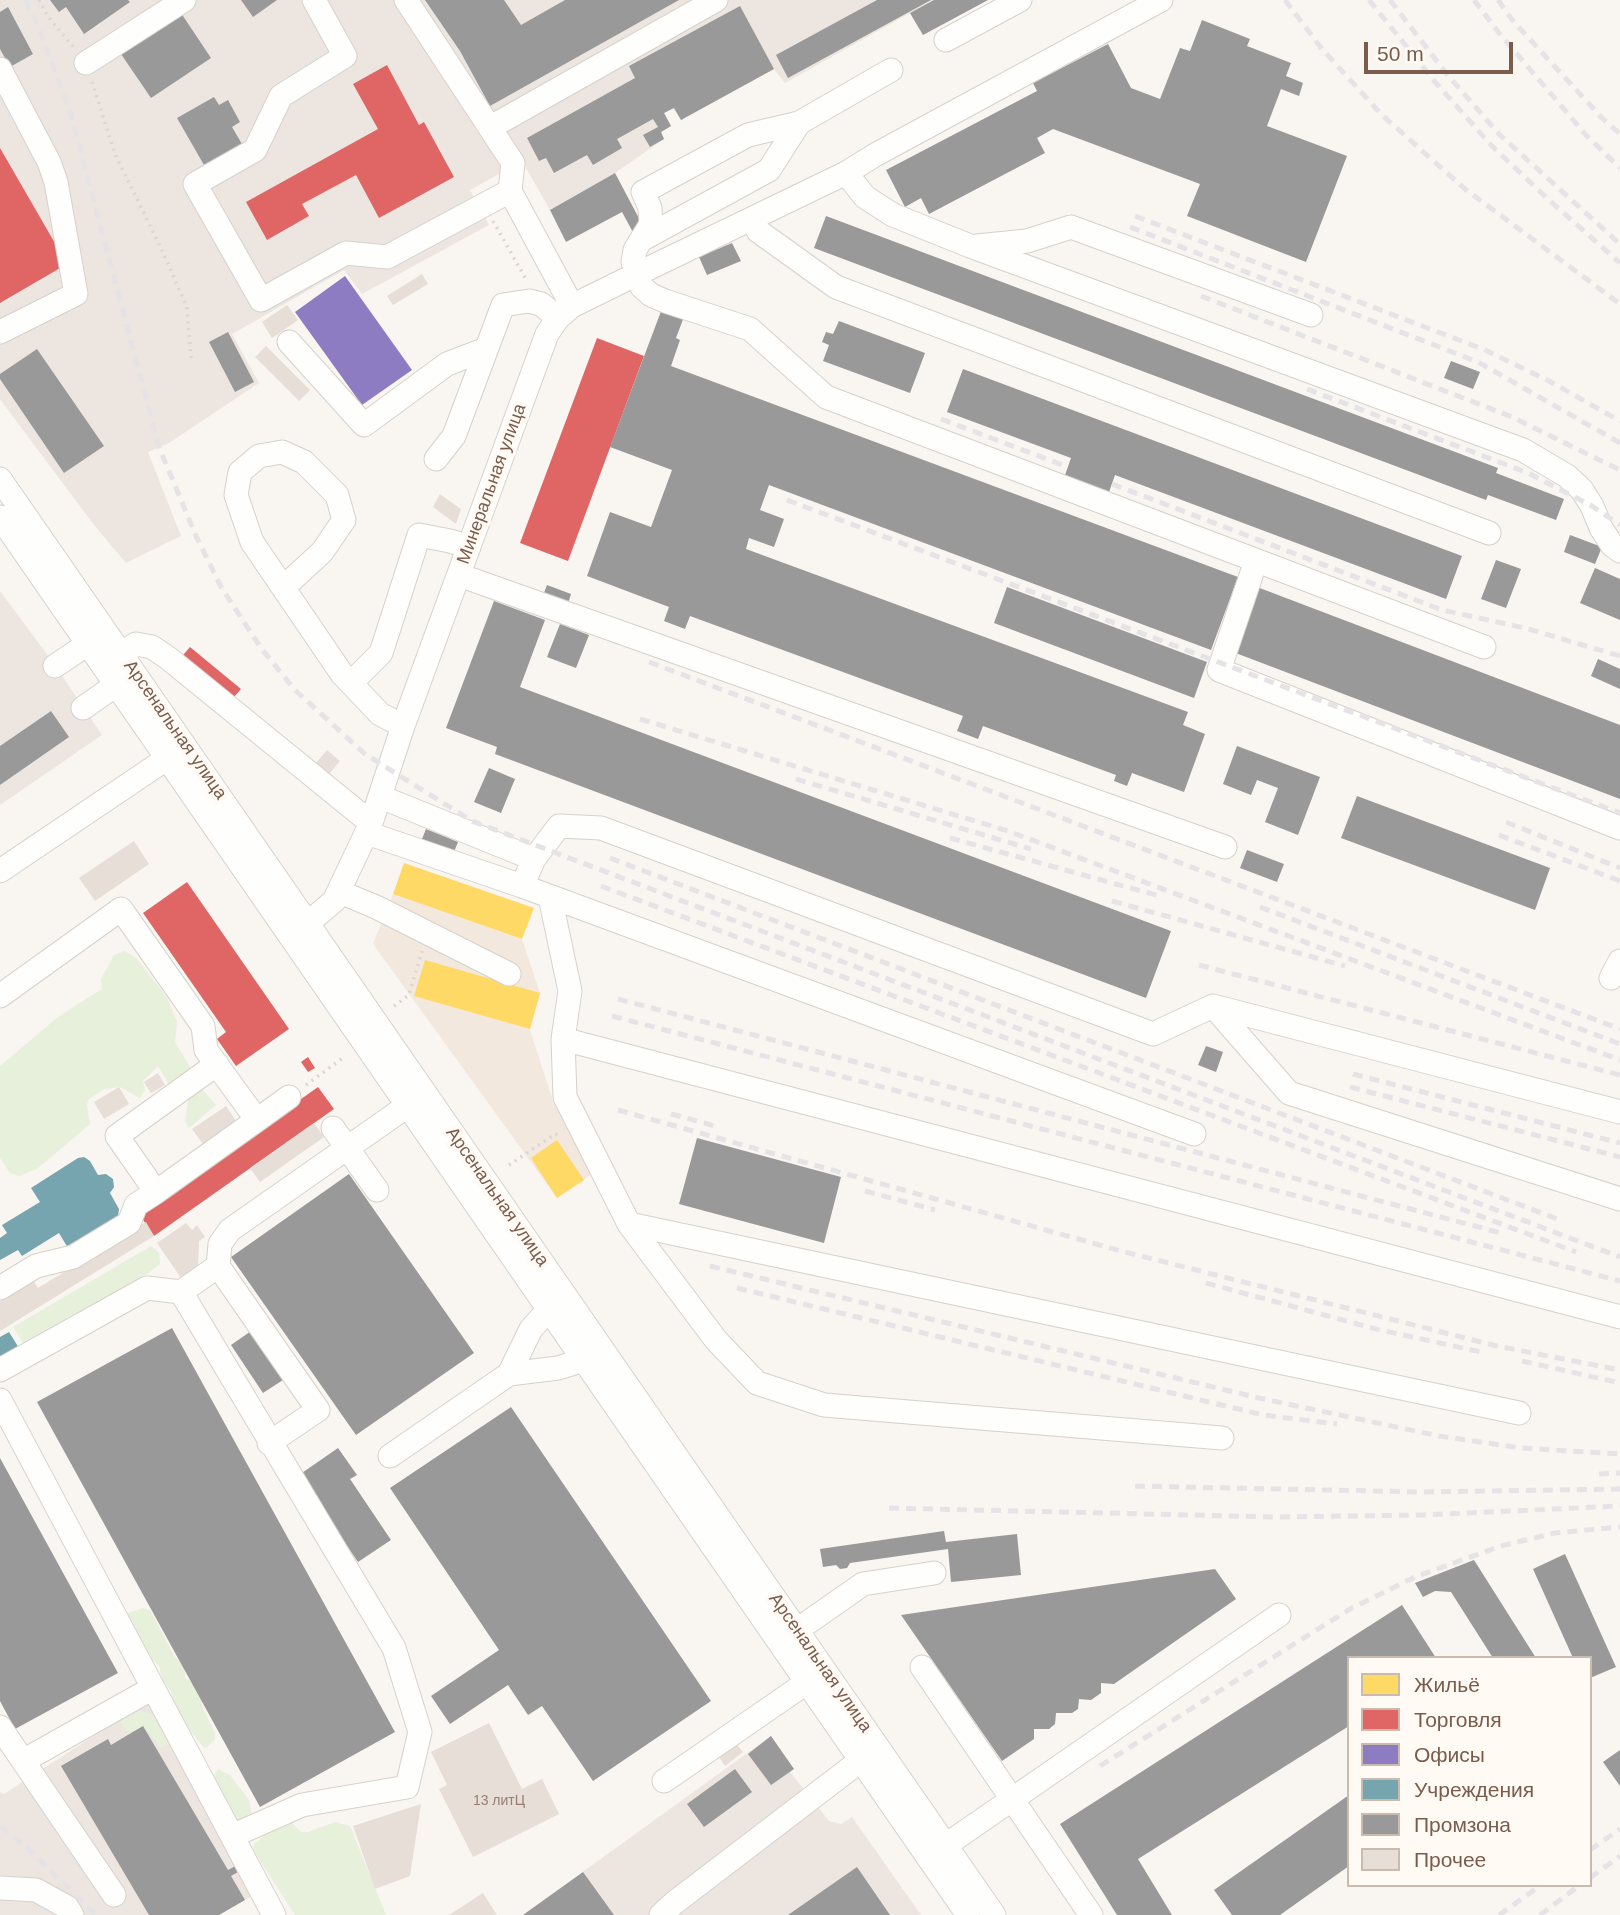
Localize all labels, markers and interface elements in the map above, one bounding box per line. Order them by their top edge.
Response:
scale bar [1368,28,1517,72]
text: 50 m [1377,42,1424,65]
street label: Минеральная улица [453,401,531,567]
street label: Арсенальная улица [119,656,231,804]
street label: Арсенальная улица [441,1123,553,1271]
street label: Арсенальная улица [764,1589,876,1737]
legend [1347,1656,1592,1887]
text: Жильё [1414,1673,1480,1696]
text: Торговля [1414,1708,1502,1731]
text: Офисы [1414,1743,1485,1766]
text: Учреждения [1414,1778,1534,1801]
house number: 13 литЦ [473,1793,525,1809]
text: Промзона [1414,1813,1511,1836]
text: Прочее [1414,1848,1486,1871]

